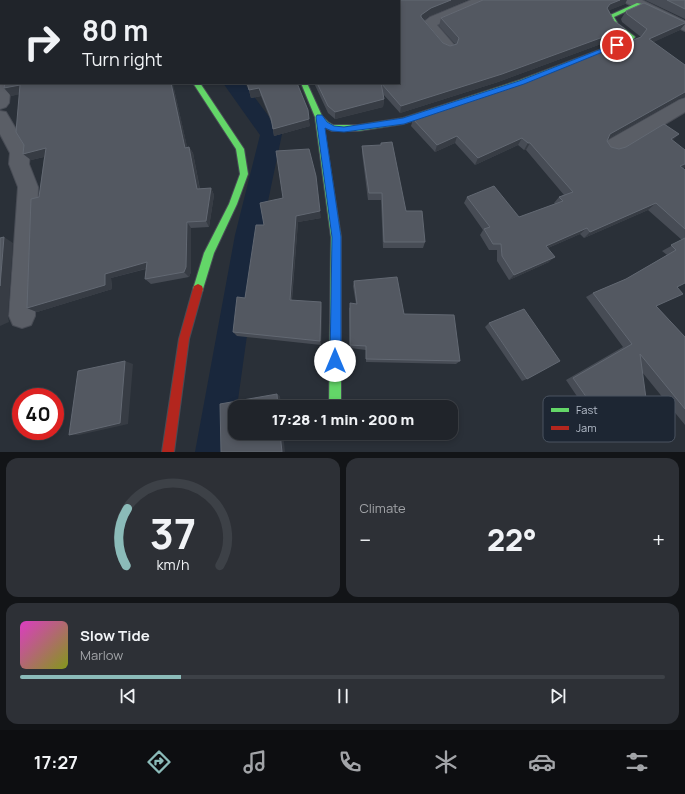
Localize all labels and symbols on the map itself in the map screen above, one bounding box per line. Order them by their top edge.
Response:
pin [600,28,634,62]
position arrow [314,340,356,382]
speed limit sign: 40 [12,388,64,440]
legend [543,396,675,442]
text: Fast [576,402,598,417]
text: Jam [576,420,597,435]

